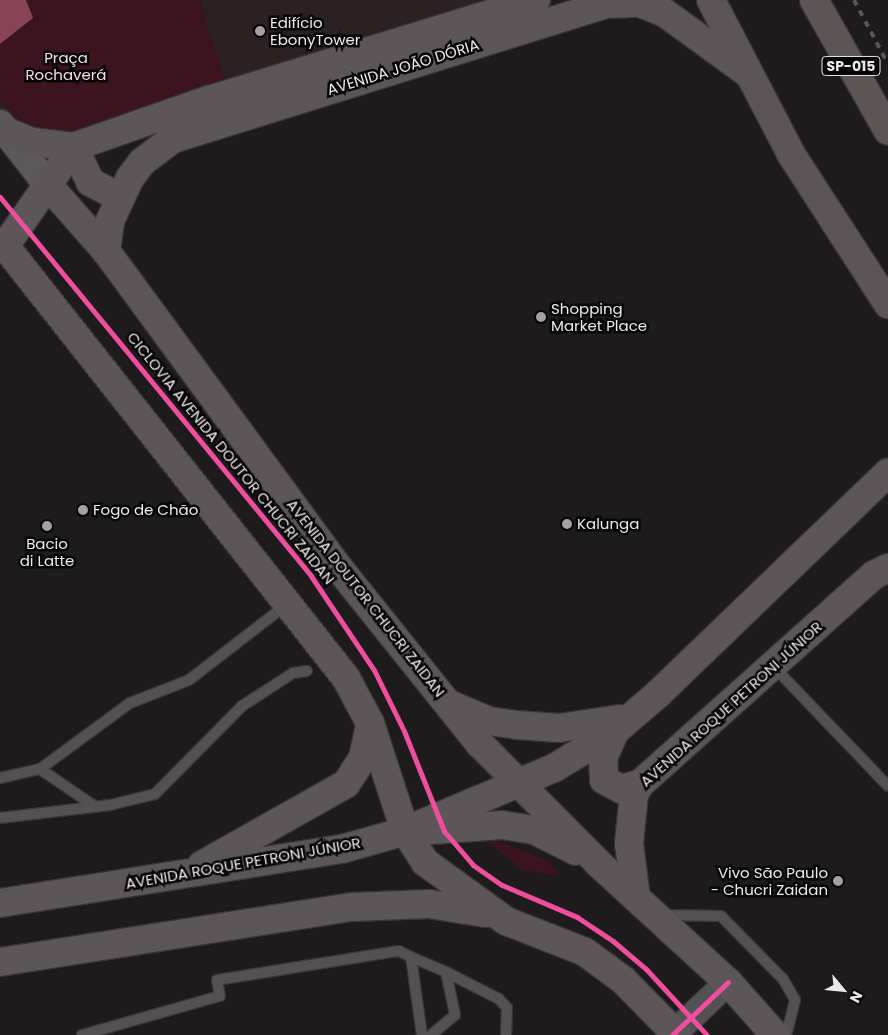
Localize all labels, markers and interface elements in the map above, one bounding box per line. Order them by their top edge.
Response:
place label: Edifício EbonyTower [270,13,360,48]
marker: Edifício EbonyTower [254,25,266,37]
street label: AVENIDA JOÃO DÓRIA [325,35,481,99]
park label: Praça Rochaverá [25,48,107,83]
road number: SP-015 [821,54,881,78]
place label: Shopping Market Place [551,299,647,334]
marker: Shopping Market Place [535,311,547,323]
street label: CICLOVIA AVENIDA DOUTOR CHUCRI ZAIDAN [124,328,338,588]
street label: AVENIDA DOUTOR CHUCRI ZAIDAN [283,495,449,701]
place label: Fogo de Chão [93,501,198,519]
marker: Fogo de Chão [77,504,89,516]
place label: Kalunga [577,515,639,533]
marker: Kalunga [561,518,573,530]
marker: Bacio di Latte [41,520,53,532]
place label: Bacio di Latte [20,534,74,569]
street label: AVENIDA ROQUE PETRONI JÚNIOR [636,618,826,790]
street label: AVENIDA ROQUE PETRONI JÚNIOR [124,833,362,893]
place label: Vivo São Paulo - Chucri Zaidan [711,863,828,898]
marker: Vivo São Paulo - Chucri Zaidan [832,875,844,887]
north arrow [818,965,868,1015]
text: N [845,988,868,1006]

